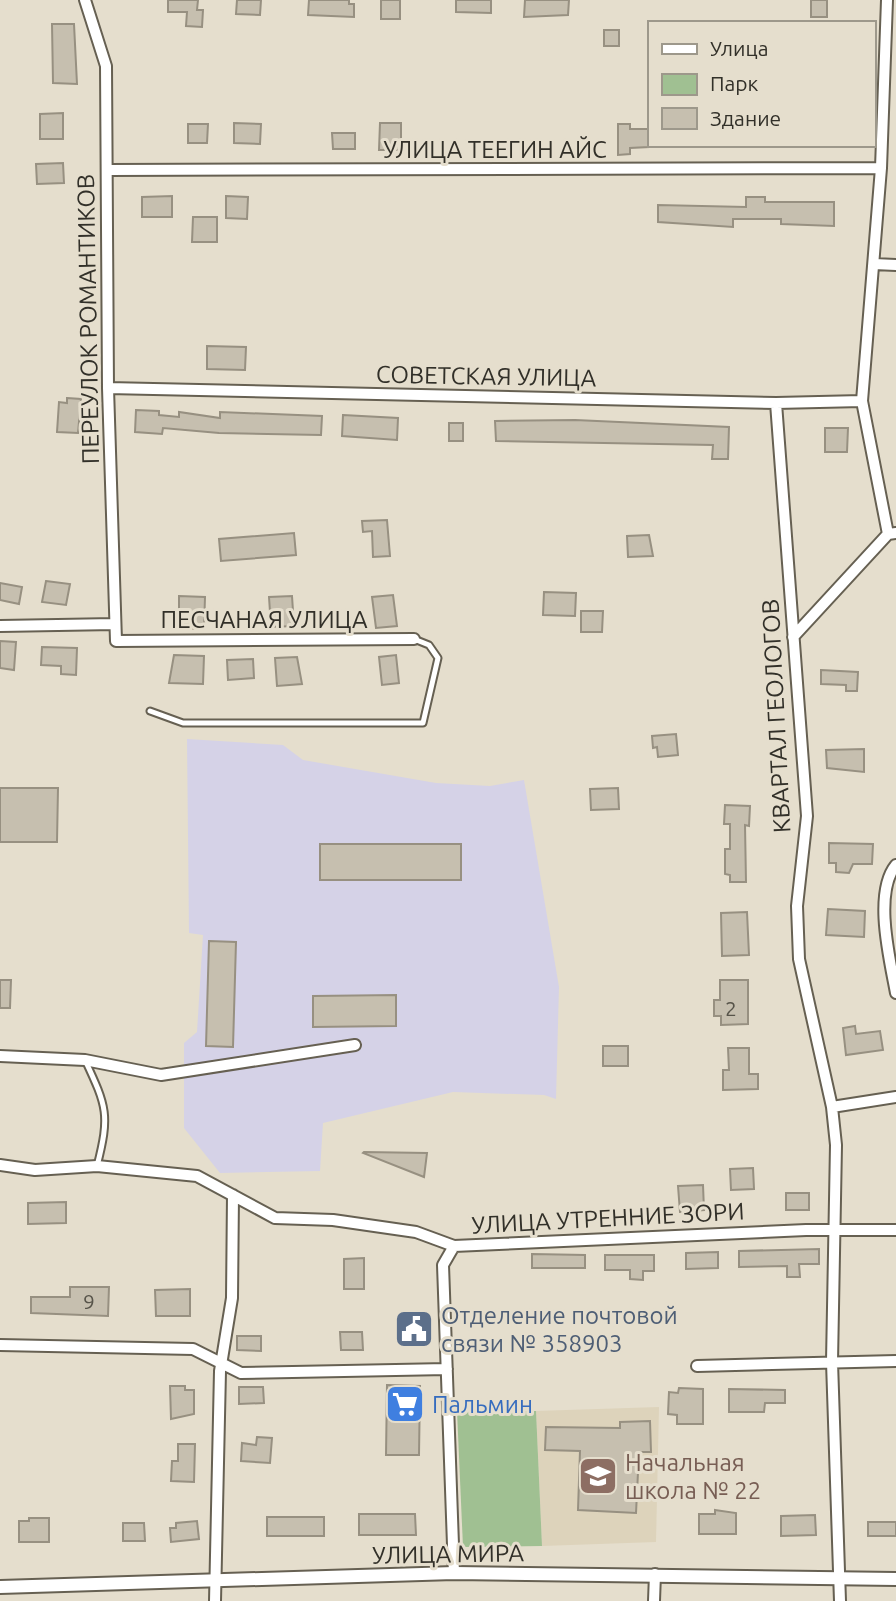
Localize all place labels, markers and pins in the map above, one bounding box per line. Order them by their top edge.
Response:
place label: Отделение почтовой связи № 358903 [441,1302,678,1357]
public building icon: Отделение почтовой связи № 358903 [393,1308,435,1350]
supermarket icon: Пальмин [384,1383,426,1425]
place label: Пальмин [432,1391,533,1418]
place label: Начальная школа № 22 [625,1449,761,1504]
school or university icon: Начальная школа № 22 [577,1455,619,1497]

